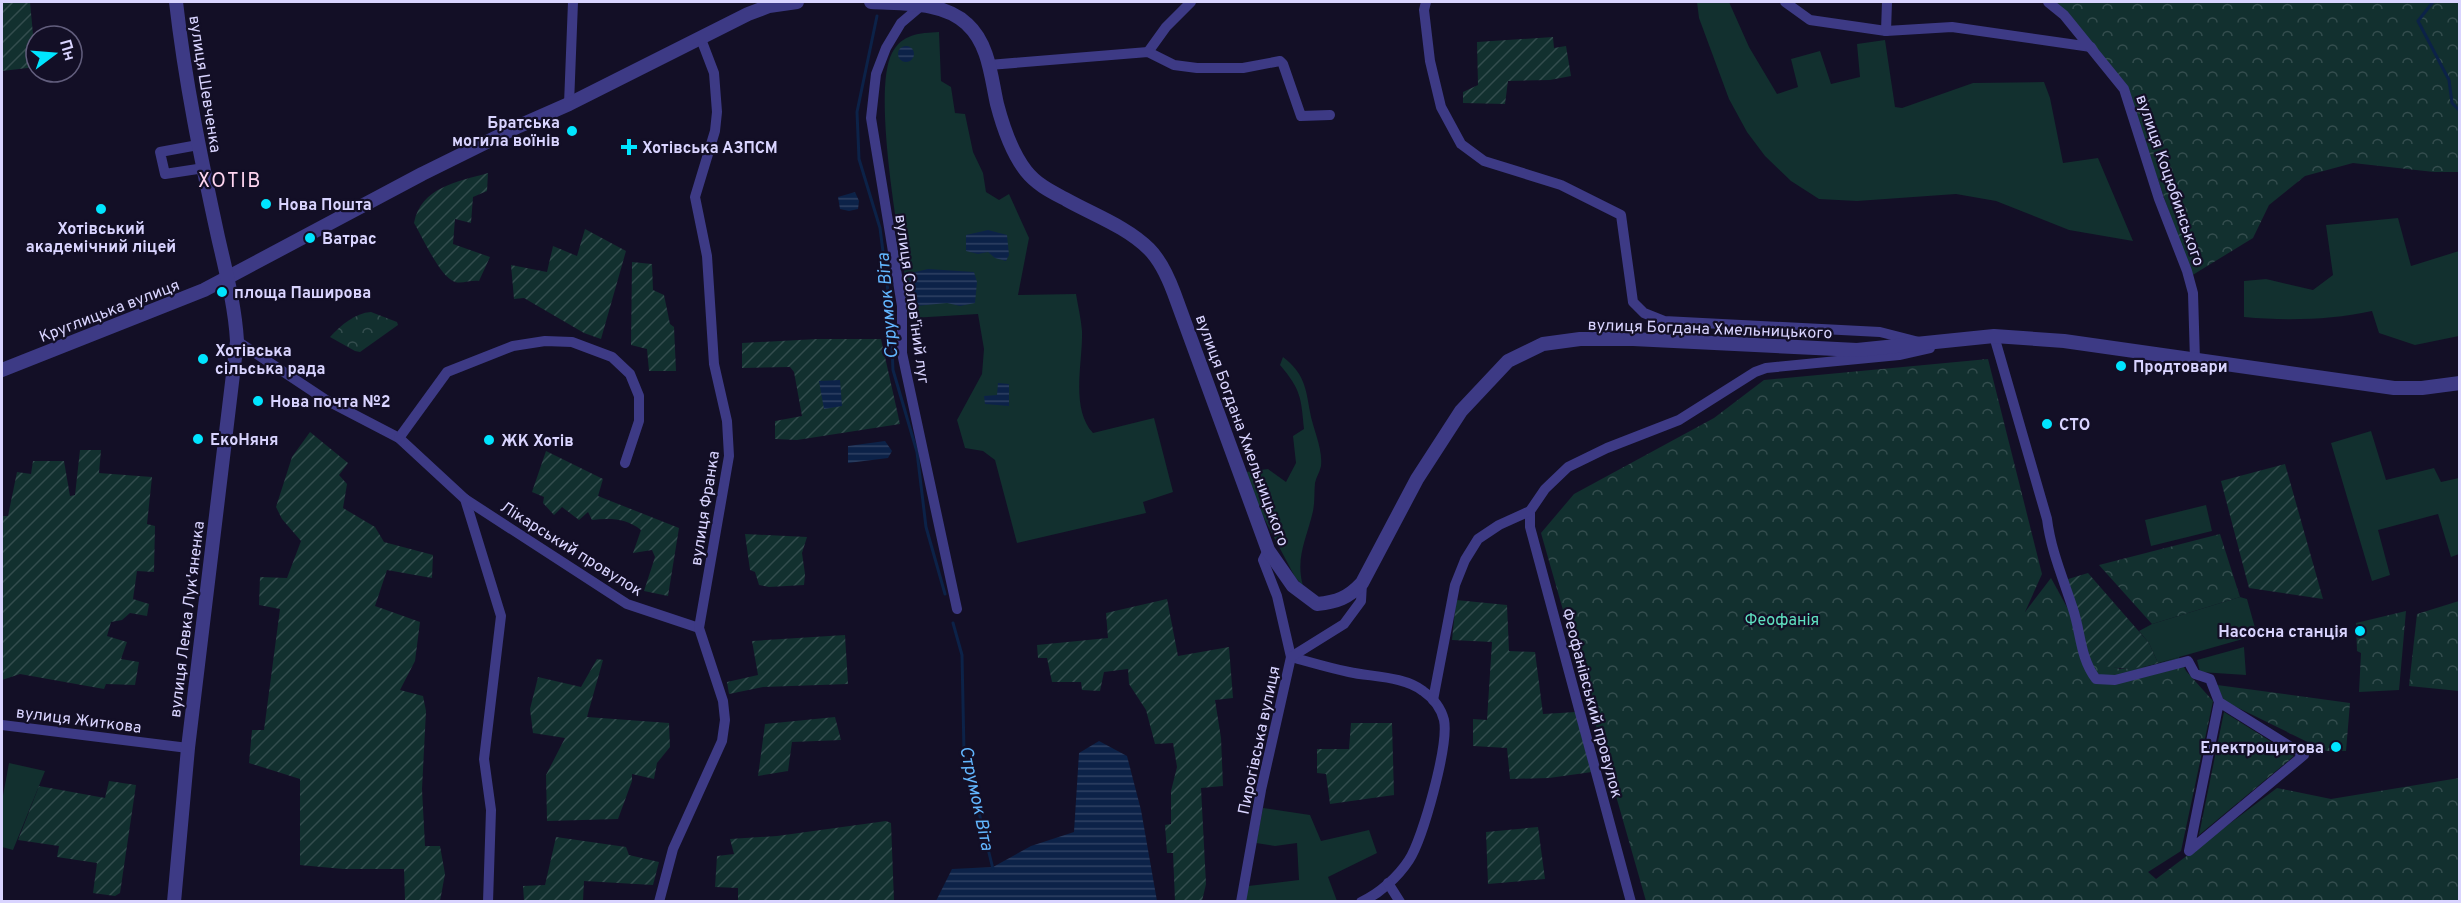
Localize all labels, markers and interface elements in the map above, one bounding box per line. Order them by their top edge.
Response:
street label: вулиця Шевченка [183,14,225,154]
north arrow [24,24,84,84]
text: Пн [54,37,79,64]
street label: вулиця Коцюбинського [2130,92,2208,269]
place label: Братська могила воїнів [452,114,560,152]
marker: Братська могила воїнів [565,124,579,138]
marker: Хотівська АЗПСМ [620,138,638,156]
place label: Хотівська АЗПСМ [642,139,778,159]
district label: ХОТІВ [198,169,262,195]
place label: Нова Пошта [278,196,372,216]
marker: Нова Пошта [259,197,273,211]
marker: Хотівський академічний ліцей [94,202,108,216]
street label: вулиця Солов'їний луг [889,213,933,386]
place label: Хотівський академічний ліцей [26,220,176,258]
place label: Ватрас [322,230,377,250]
marker: Ватрас [303,231,317,245]
water label: Струмок Віта [872,251,905,360]
street label: Круглицька вулиця [37,276,183,348]
place label: площа Паширова [234,284,371,304]
marker: площа Паширова [215,285,229,299]
street label: вулиця Богдана Хмельницького [1190,312,1292,549]
street label: вулиця Богдана Хмельницького [1587,316,1833,344]
place label: Хотівська сільська рада [215,342,325,380]
marker: Хотівська сільська рада [196,352,210,366]
place label: Продтовари [2133,358,2228,378]
marker: Продтовари [2114,359,2128,373]
place label: Нова почта №2 [270,393,391,413]
marker: Нова почта №2 [251,394,265,408]
place label: СТО [2059,416,2090,436]
marker: СТО [2040,417,2054,431]
place label: ЕкоНяня [210,431,278,451]
marker: ЕкоНяня [191,432,205,446]
place label: ЖК Хотів [501,432,574,452]
marker: ЖК Хотів [482,433,496,447]
street label: вулиця Франка [687,449,725,567]
street label: Лікарський провулок [496,498,646,602]
street label: вулиця Левка Лук'яненка [166,520,210,719]
street label: Феофанівський провулок [1556,606,1626,801]
park label: Феофанія [1745,611,1819,631]
place label: Насосна станція [2218,623,2348,643]
marker: Насосна станція [2353,624,2367,638]
street label: Пирогівська вулиця [1234,664,1285,816]
street label: вулиця Житкова [15,703,143,739]
place label: Електрощитова [2200,739,2324,759]
marker: Електрощитова [2329,740,2343,754]
water label: Струмок Віта [953,744,998,853]

